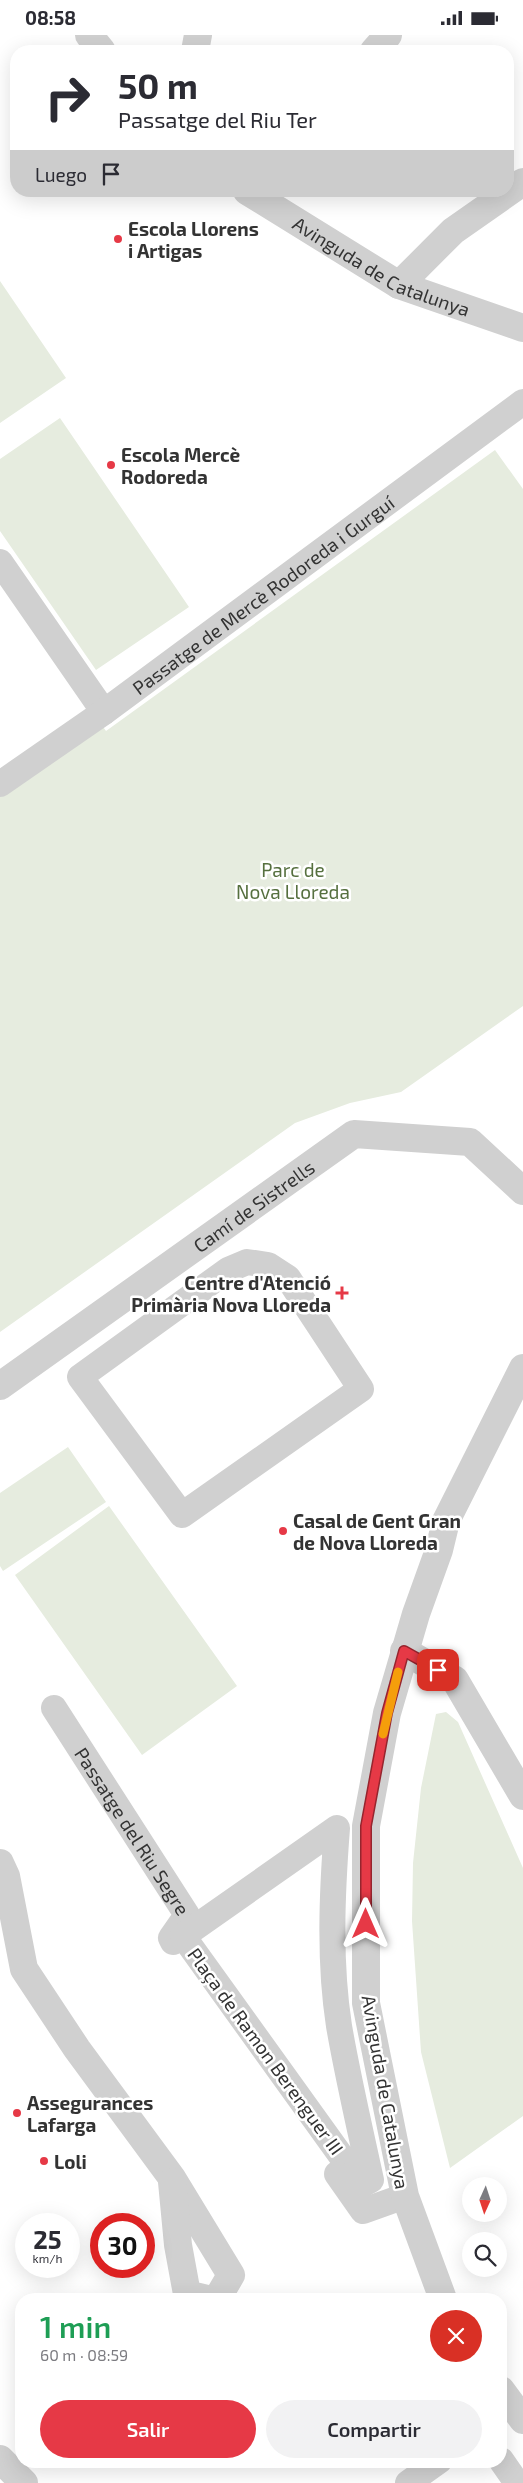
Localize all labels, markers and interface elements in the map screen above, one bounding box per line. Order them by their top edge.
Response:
text: 08:58 [25,6,76,29]
text: 50 m [118,64,198,106]
icon: right [35,65,100,130]
text: Passatge del Riu Ter [118,106,317,132]
icon: arrive [97,160,125,188]
text: Luego [35,163,87,186]
street label: Avinguda de Catalunya [289,211,473,320]
place label: Escola Llorens i Artigas [128,217,259,262]
marker: Escola Llorens i Artigas [112,233,124,245]
place label: Escola Mercè Rodoreda [121,443,241,488]
marker: Escola Mercè Rodoreda [105,459,117,471]
street label: Passatge de Mercè Rodoreda i Gurguí [128,490,399,699]
park label: Parc de Nova Lloreda [236,858,350,903]
street label: Camí de Sistrells [188,1155,318,1257]
place label: Centre d'Atenció Primària Nova Lloreda [131,1271,331,1316]
marker: Centre d'Atenció Primària Nova Lloreda [335,1286,349,1300]
place label: Casal de Gent Gran de Nova Lloreda [293,1509,461,1554]
marker: Casal de Gent Gran de Nova Lloreda [277,1525,289,1537]
pin [417,1649,459,1691]
icon: arrive [424,1656,452,1684]
street label: Passatge del Riu Segre [71,1743,195,1919]
position arrow [339,1897,391,1949]
street label: Plaça de Ramon Berenguer III [182,1943,349,2160]
street label: Avinguda de Catalunya [358,1993,414,2191]
place label: Assegurances Lafarga [27,2091,153,2136]
marker: Assegurances Lafarga [11,2107,23,2119]
place label: Loli [54,2150,87,2173]
marker: Loli [38,2155,50,2167]
north arrow [462,2177,508,2223]
map controls [462,2177,507,2277]
speed limit sign: 30 [90,2213,155,2278]
text: 25 [33,2224,62,2254]
button: search [462,2232,507,2277]
text: km/h [33,2251,62,2265]
text: 1 min [40,2308,111,2344]
button: close [430,2310,482,2362]
text: 60 m · 08:59 [40,2345,128,2364]
button: Salir [40,2400,256,2458]
button: Compartir [266,2400,482,2458]

